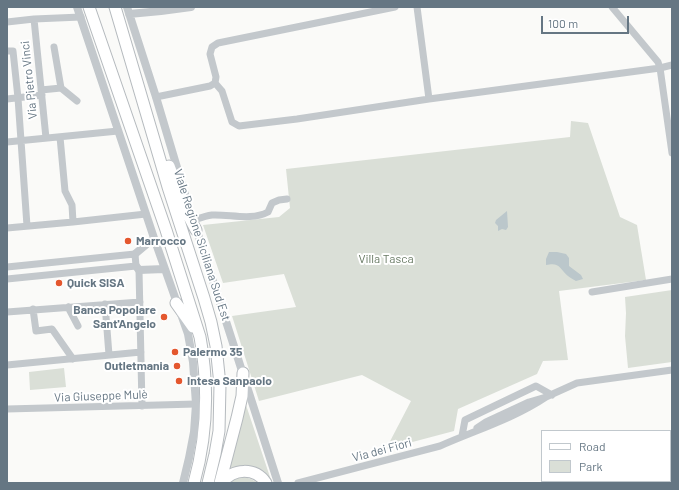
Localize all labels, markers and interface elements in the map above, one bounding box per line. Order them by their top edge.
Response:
scale bar [543,8,631,34]
text: 100 m [548,16,578,30]
street label: Via Pietro Vinci [18,40,40,120]
street label: Viale Regione Siciliana Sud Est [171,167,233,323]
place label: Marrocco [136,234,186,248]
marker: Marrocco [123,236,133,246]
park label: Villa Tasca [358,252,414,266]
place label: Quick SISA [67,276,124,290]
marker: Quick SISA [54,278,64,288]
place label: Banca Popolare Sant'Angelo [73,303,156,331]
marker: Banca Popolare Sant'Angelo [159,312,169,322]
place label: Palermo 35 [183,345,243,359]
marker: Palermo 35 [170,347,180,357]
place label: Outletmania [104,359,169,373]
marker: Outletmania [172,361,182,371]
place label: Intesa Sanpaolo [187,374,272,388]
marker: Intesa Sanpaolo [174,376,184,386]
street label: Via Giuseppe Mulè [54,387,148,405]
legend [541,430,671,482]
street label: Via dei Fiori [351,435,413,465]
text: Road [579,439,606,453]
text: Park [579,459,603,473]

